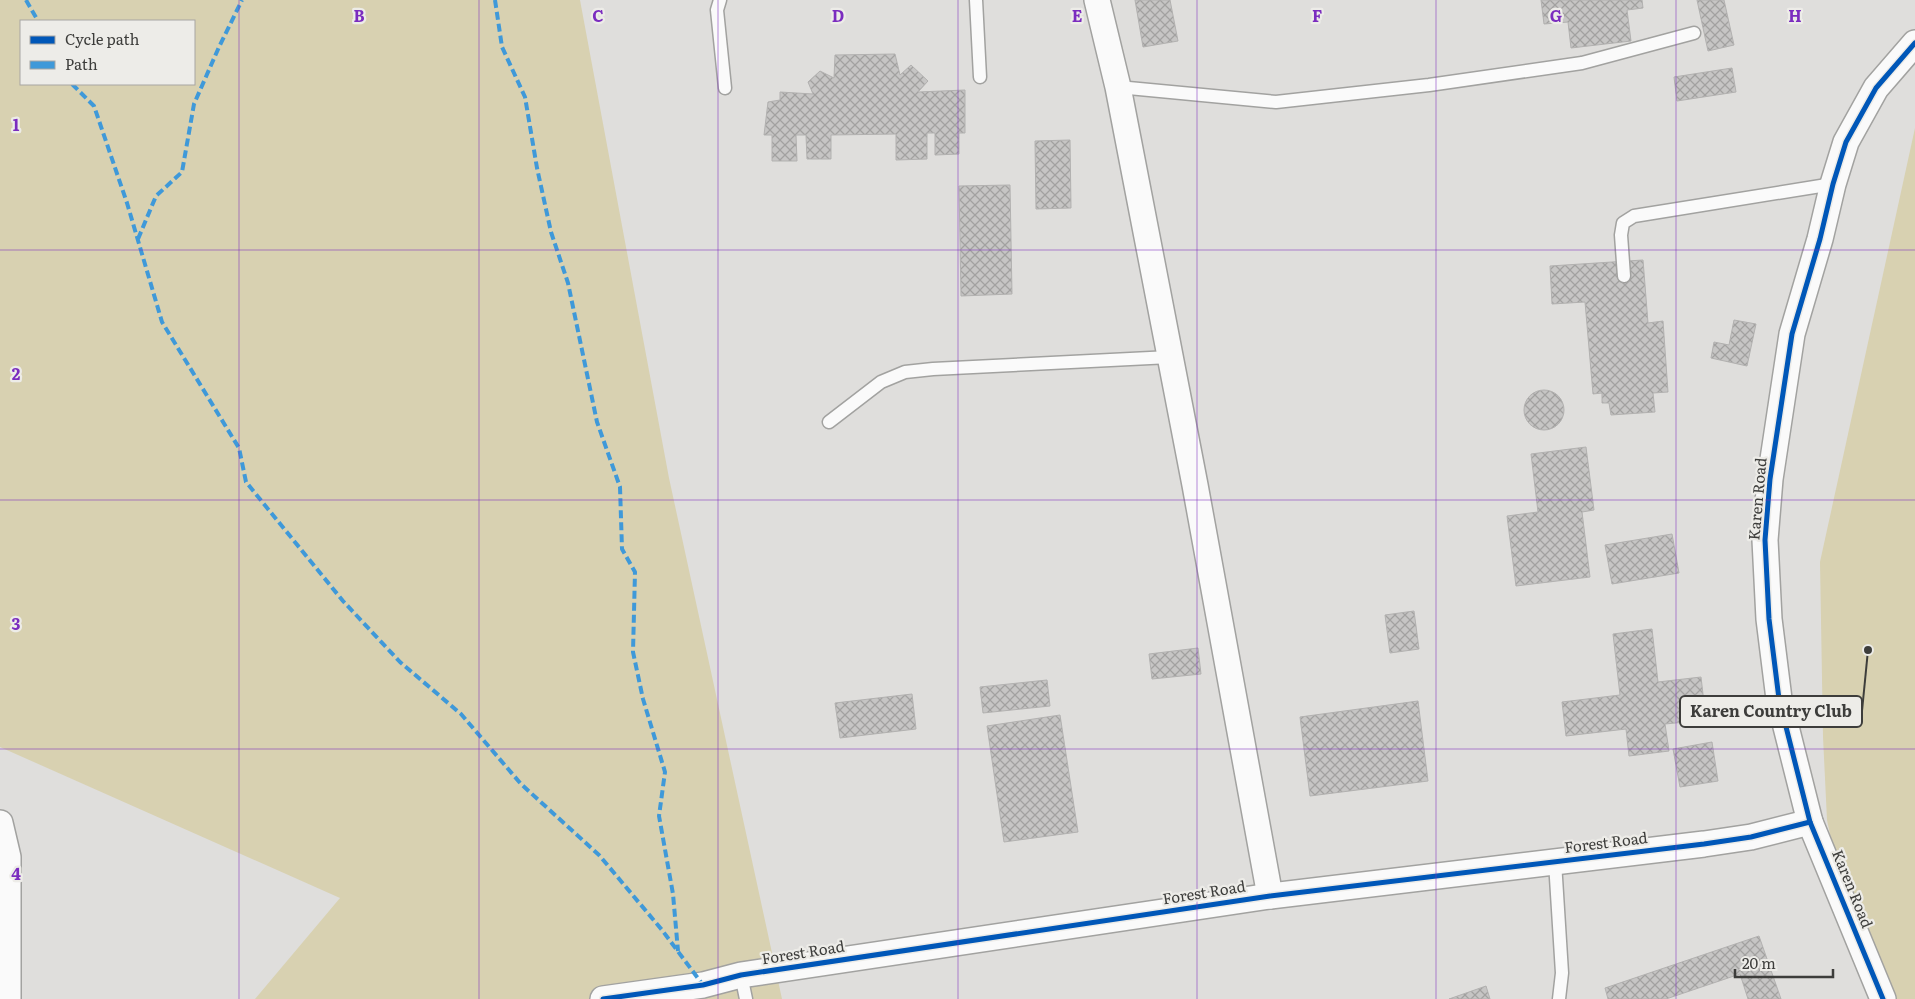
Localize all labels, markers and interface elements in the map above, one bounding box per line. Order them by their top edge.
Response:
text: B [353,3,365,27]
text: C [592,3,604,27]
text: D [832,3,844,27]
text: E [1072,3,1083,27]
text: F [1312,3,1322,27]
text: G [1550,3,1562,27]
text: H [1788,3,1802,27]
legend [20,20,195,85]
text: Cycle path [65,27,140,50]
text: Path [65,52,98,75]
text: 1 [13,112,20,136]
text: 2 [12,361,21,385]
street label: Karen Road [1741,457,1772,541]
text: 3 [12,611,21,635]
callout: Karen Country Club [1680,696,1862,727]
text: Karen Country Club [1690,698,1852,722]
street label: Forest Road [1563,825,1649,858]
street label: Karen Road [1827,846,1880,931]
text: 4 [11,861,21,885]
street label: Forest Road [1161,874,1247,909]
street label: Forest Road [760,934,846,969]
scale bar [1735,946,1832,978]
text: 20 m [1742,951,1776,974]

